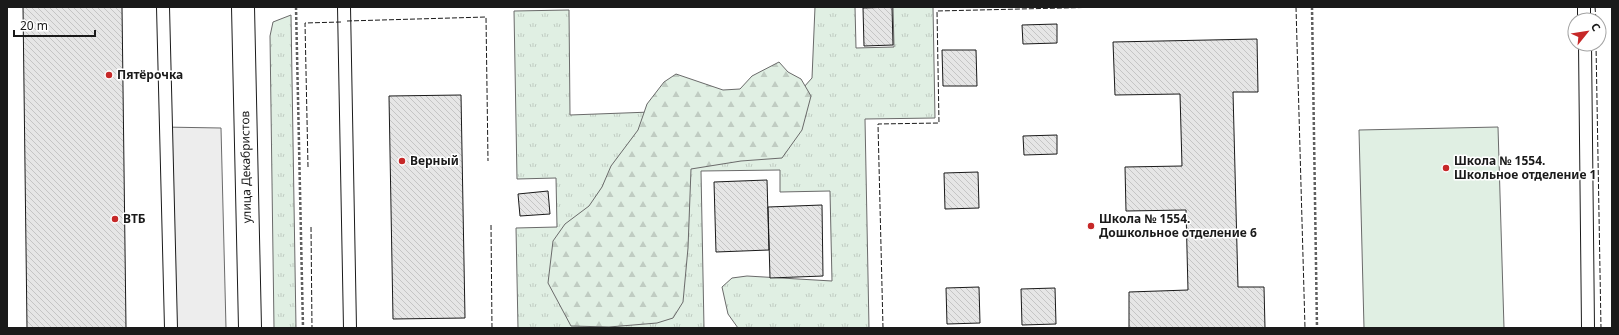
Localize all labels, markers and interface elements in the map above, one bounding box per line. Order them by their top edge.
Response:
scale bar [14,12,95,38]
north arrow [1567,12,1607,52]
text: 20 m [20,17,48,34]
text: С [1588,20,1604,34]
place label: Пятёрочка [117,66,183,83]
marker: Пятёрочка [104,70,114,80]
street label: улица Декабристов [236,110,255,223]
place label: Верный [410,152,459,169]
place label: Школа № 1554. Школьное отделение 1 [1454,152,1596,183]
marker: Верный [397,156,407,166]
marker: Школа № 1554. Школьное отделение 1 [1441,163,1451,173]
place label: ВТБ [123,210,146,227]
place label: Школа № 1554. Дошкольное отделение 6 [1099,210,1257,241]
marker: ВТБ [110,214,120,224]
marker: Школа № 1554. Дошкольное отделение 6 [1086,221,1096,231]

